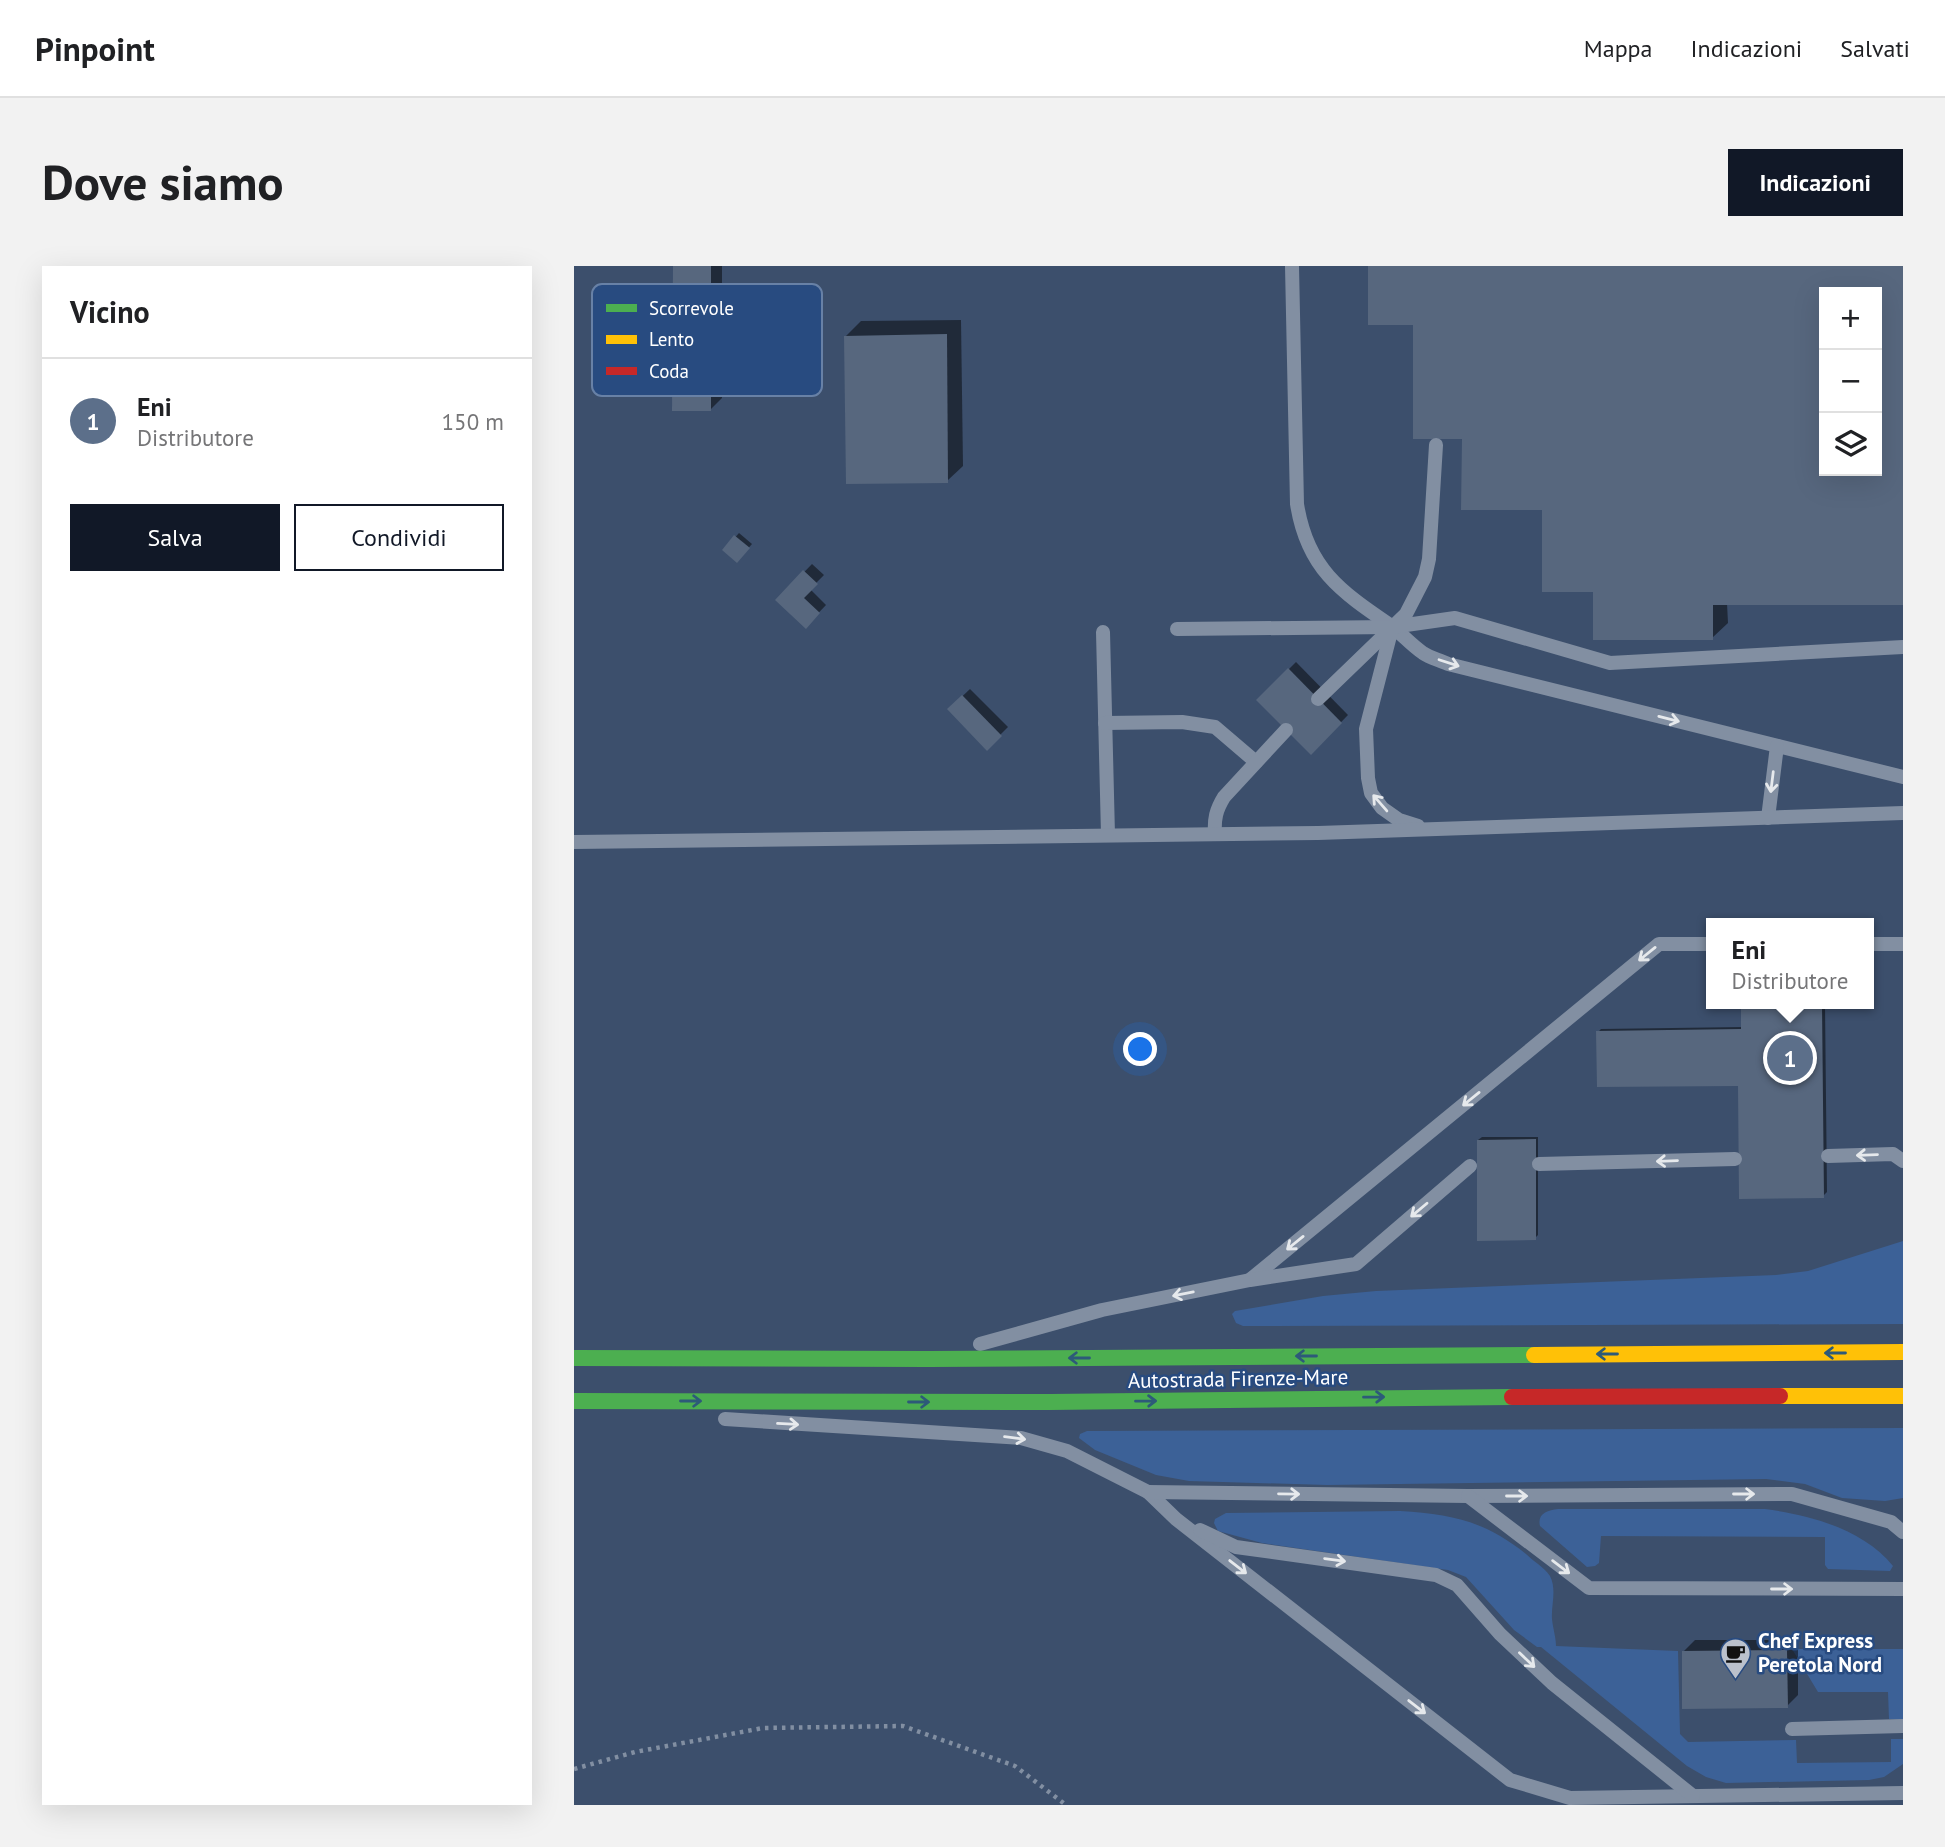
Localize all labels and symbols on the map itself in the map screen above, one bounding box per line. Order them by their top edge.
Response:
legend [592,284,822,396]
text: Scorrevole [649,296,734,320]
text: Lento [649,327,694,351]
text: Coda [649,359,689,383]
one-way arrow [1438,657,1460,670]
one-way arrow [1657,713,1680,726]
one-way arrow [1766,770,1779,793]
one-way arrow [1372,794,1388,812]
one-way arrow [1638,947,1656,962]
your location [1123,1032,1157,1066]
pin: 1 [1767,1032,1813,1084]
one-way arrow [1462,1091,1480,1107]
one-way arrow [1856,1149,1879,1162]
one-way arrow [1655,1154,1678,1167]
one-way arrow [1410,1202,1428,1218]
one-way arrow [1286,1235,1304,1251]
one-way arrow [1172,1288,1195,1302]
one-way arrow [1824,1346,1847,1360]
one-way arrow [1596,1347,1619,1361]
one-way arrow [1295,1349,1318,1363]
one-way arrow [1068,1351,1091,1365]
street label: Autostrada Firenze-Mare [1128,1363,1348,1394]
one-way arrow [1362,1391,1385,1404]
one-way arrow [679,1394,702,1408]
one-way arrow [1134,1394,1157,1408]
one-way arrow [907,1395,930,1409]
one-way arrow [777,1418,799,1431]
one-way arrow [1004,1432,1026,1445]
one-way arrow [1278,1487,1301,1501]
one-way arrow [1733,1487,1756,1501]
one-way arrow [1505,1489,1528,1503]
one-way arrow [1323,1554,1346,1567]
one-way arrow [1228,1559,1246,1574]
one-way arrow [1552,1560,1570,1575]
one-way arrow [1770,1582,1793,1596]
place label: Chef Express Peretola Nord [1758,1627,1882,1678]
cafe icon: Chef Express Peretola Nord [1718,1636,1752,1680]
one-way arrow [1518,1651,1535,1668]
one-way arrow [1407,1700,1426,1715]

